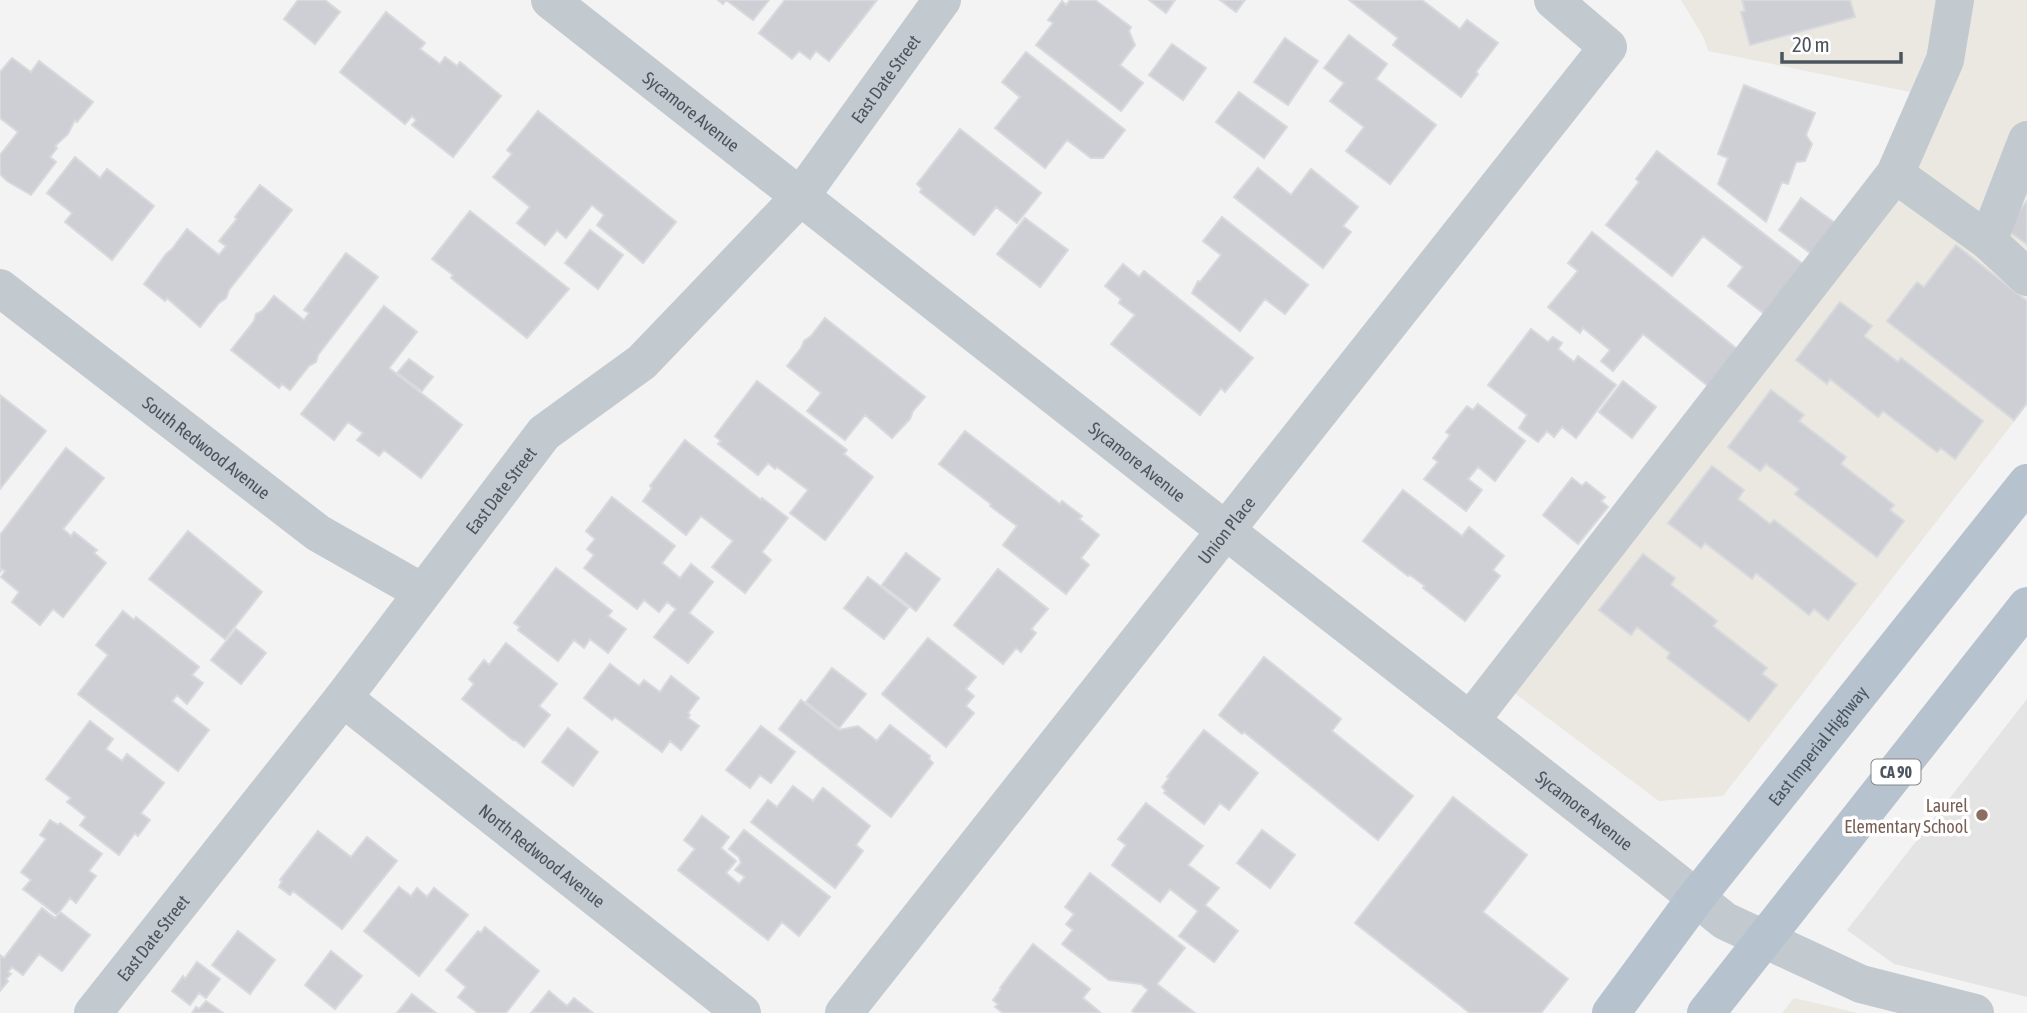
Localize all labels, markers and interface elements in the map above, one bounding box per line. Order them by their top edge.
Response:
scale bar [1782,21,1901,65]
street label: East Date Street [846,31,924,127]
text: 20 m [1792,32,1830,56]
street label: Sycamore Avenue [639,67,744,156]
street label: South Redwood Avenue [139,392,275,503]
street label: Sycamore Avenue [1085,417,1190,506]
street label: East Date Street [461,443,540,538]
street label: Union Place [1193,492,1259,568]
street label: East Imperial Highway [1763,682,1872,809]
road number: CA 90 [1871,760,1920,785]
street label: Sycamore Avenue [1532,766,1637,854]
place label: Laurel Elementary School [1844,795,1968,837]
street label: North Redwood Avenue [475,799,610,912]
marker: Laurel Elementary School [1974,807,1990,823]
street label: East Date Street [112,891,193,985]

